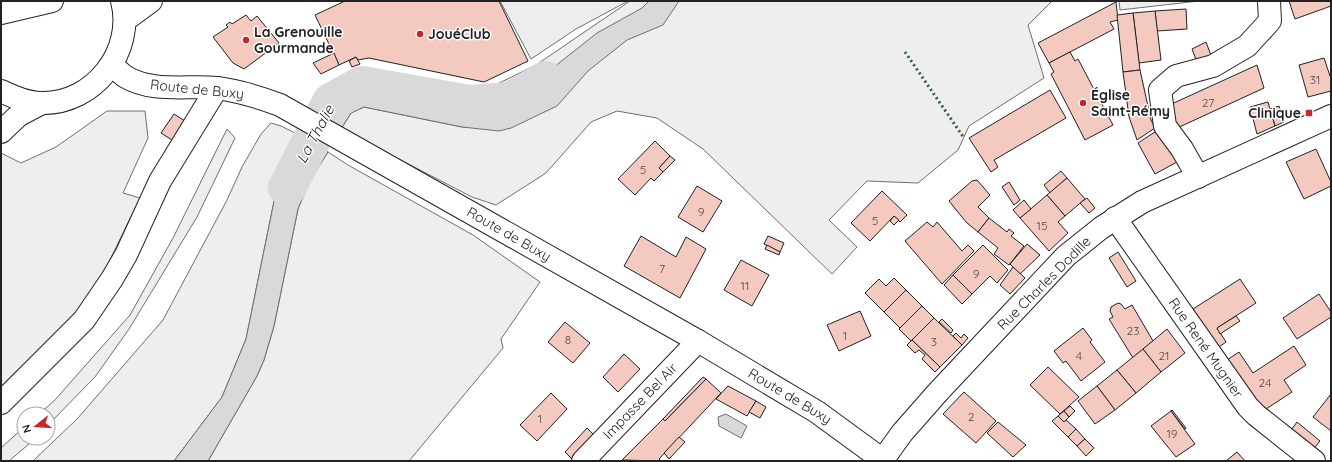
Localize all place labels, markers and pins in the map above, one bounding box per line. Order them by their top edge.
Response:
place label: La Grenouille Gourmande [254,23,343,57]
place label: JouéClub [428,25,491,43]
marker: JouéClub [415,29,425,39]
marker: La Grenouille Gourmande [241,35,251,45]
place label: Église Saint-Rémy [1091,86,1170,120]
marker: Église Saint-Rémy [1078,98,1088,108]
place label: Clinique [1248,104,1301,122]
marker: Clinique [1304,108,1314,118]

